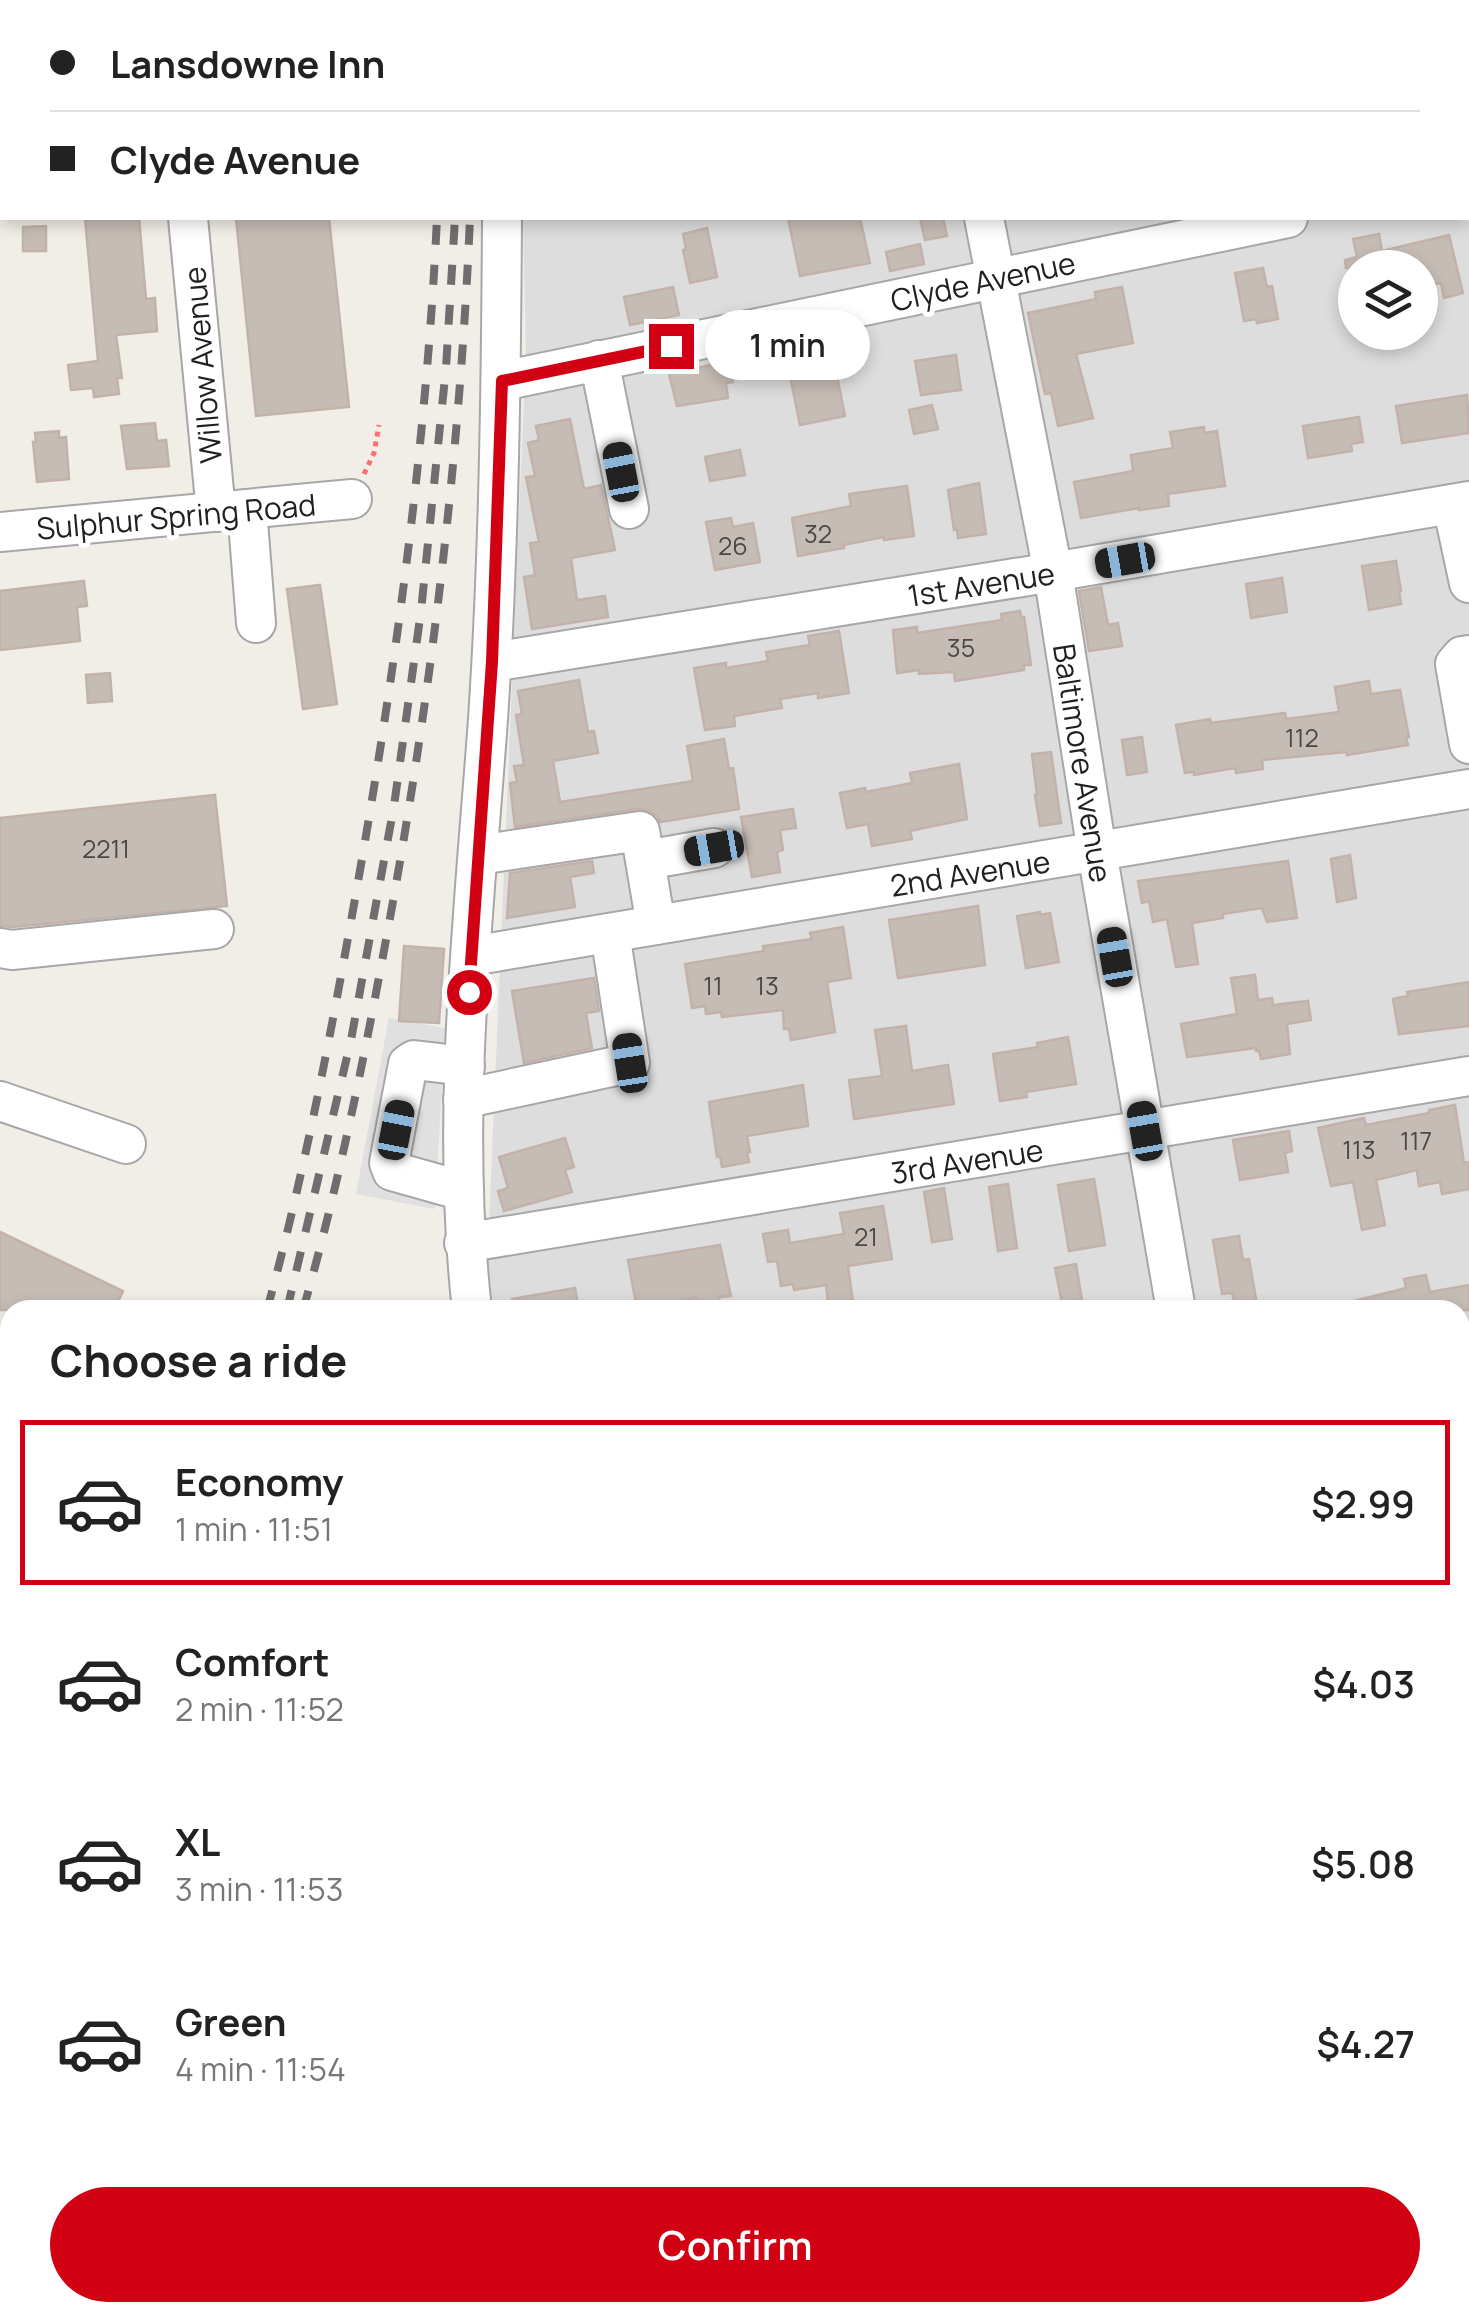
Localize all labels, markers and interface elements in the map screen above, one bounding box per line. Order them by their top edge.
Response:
text: Lansdowne Inn [110,37,385,89]
text: Clyde Avenue [110,133,360,185]
street label: Clyde Avenue [887,241,1079,321]
map controls [1338,250,1438,350]
button: layers [1338,250,1438,350]
street label: Willow Avenue [173,265,231,465]
callout: 1 min [706,311,871,381]
text: 1 min [749,323,826,367]
route end [649,324,694,369]
car [601,440,641,504]
street label: Sulphur Spring Road [35,483,317,549]
house number: 32 [804,516,832,551]
house number: 26 [718,528,748,563]
car [1093,540,1157,580]
street label: 1st Avenue [905,552,1057,616]
house number: 35 [947,630,975,665]
street label: Baltimore Avenue [1044,641,1122,885]
house number: 112 [1285,720,1319,755]
car [682,828,746,868]
house number: 2211 [82,831,130,866]
street label: 2nd Avenue [887,840,1053,906]
car [1095,925,1135,989]
house number: 11 [703,968,723,1003]
house number: 13 [755,968,779,1003]
route start [447,970,492,1015]
car [610,1031,650,1095]
car [376,1098,416,1162]
car [1125,1099,1165,1163]
house number: 117 [1400,1123,1432,1158]
street label: 3rd Avenue [888,1129,1046,1193]
house number: 113 [1342,1132,1376,1167]
house number: 21 [854,1219,878,1254]
text: Choose a ride [50,1329,347,1391]
text: Economy [175,1455,344,1507]
icon: car [55,1458,145,1548]
text: $2.99 [1311,1477,1415,1529]
text: 1 min · 11:51 [175,1507,333,1551]
text: Comfort [175,1635,329,1687]
icon: car [55,1638,145,1728]
text: $4.03 [1312,1657,1415,1709]
text: 2 min · 11:52 [175,1687,344,1731]
text: XL [175,1815,220,1867]
icon: car [55,1818,145,1908]
text: $5.08 [1311,1837,1415,1889]
text: 3 min · 11:53 [175,1867,343,1911]
text: Green [175,1995,287,2047]
icon: car [55,1998,145,2088]
text: $4.27 [1316,2017,1415,2069]
text: 4 min · 11:54 [175,2047,346,2091]
button: Confirm [50,2187,1420,2302]

